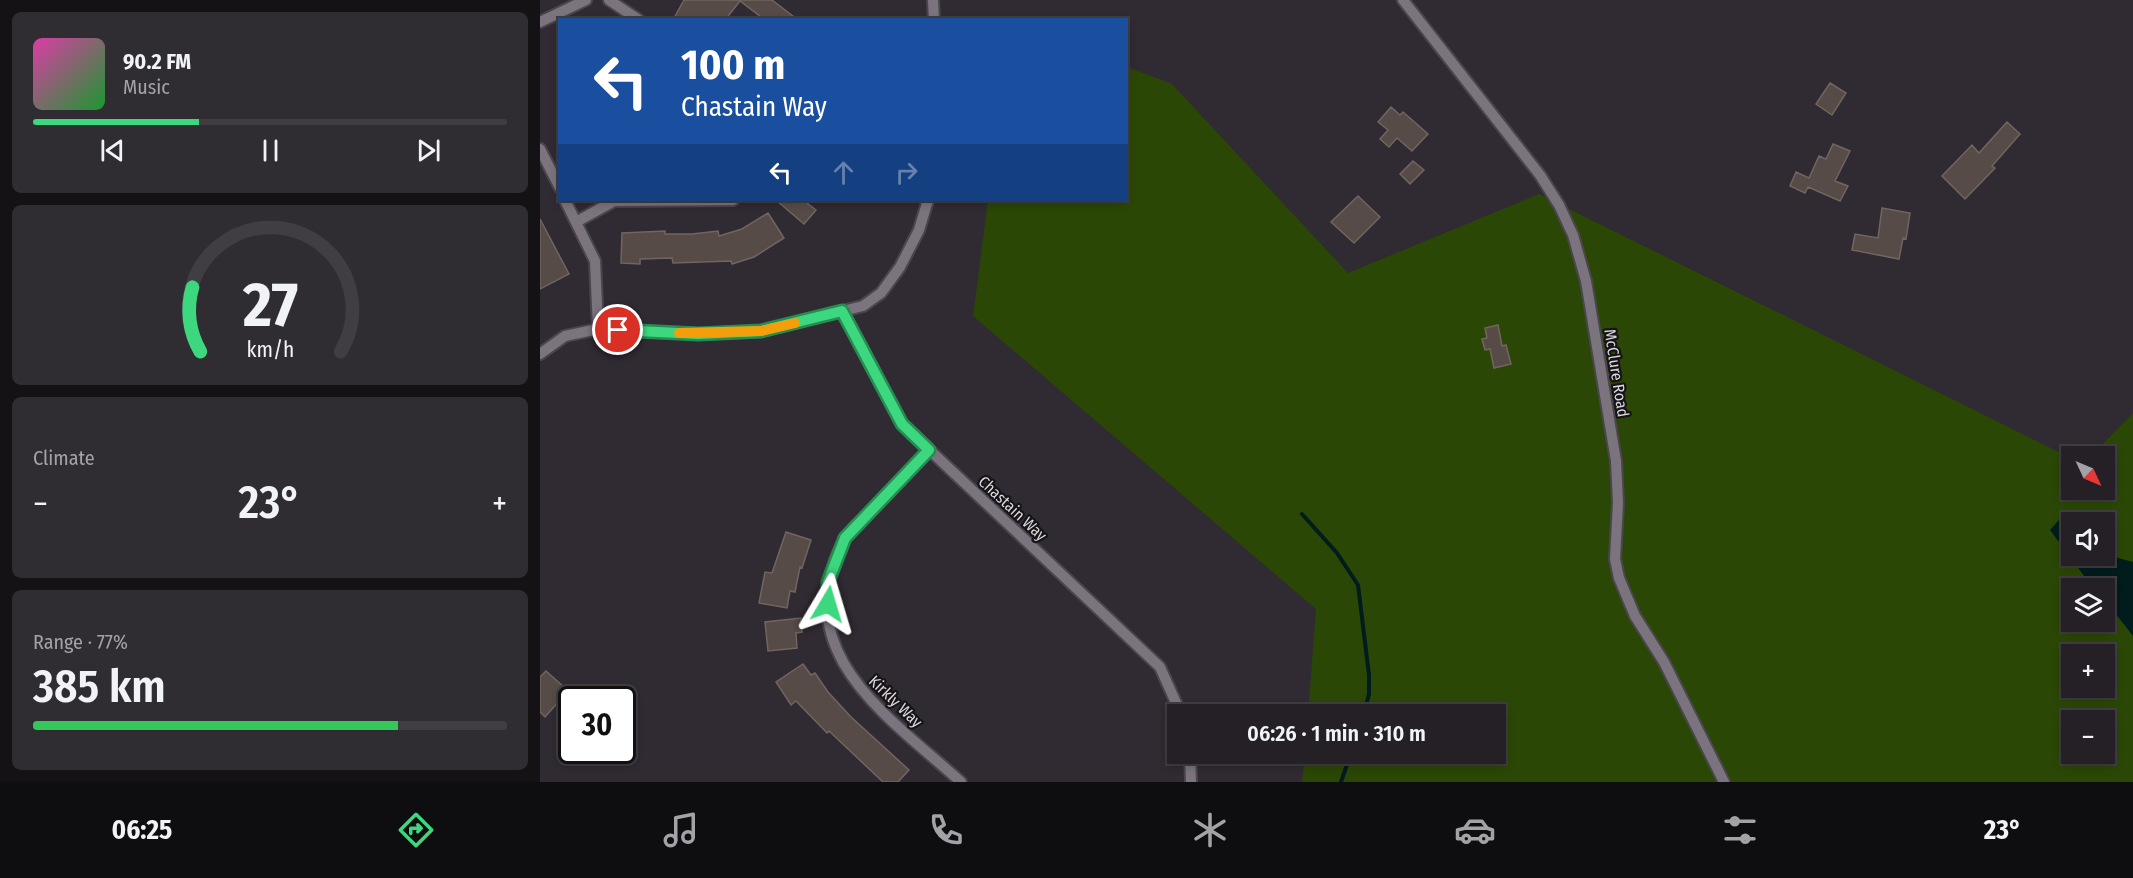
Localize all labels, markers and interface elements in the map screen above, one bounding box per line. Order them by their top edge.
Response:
text: 100 m [681,40,785,90]
icon: left [582,42,660,120]
text: 90.2 FM [123,48,191,75]
text: Music [123,75,170,99]
text: Chastain Way [681,91,827,123]
icon: previous [96,134,129,167]
icon: pause [254,134,287,167]
icon: next [412,134,445,167]
icon: left [764,156,797,189]
icon: ahead [827,156,860,189]
icon: right [890,156,923,189]
text: 27 [241,268,298,343]
pin [592,304,643,355]
icon: arrive [601,313,634,346]
street label: McClure Road [1600,328,1633,418]
text: km/h [246,337,294,363]
text: Climate [33,446,95,470]
north arrow [2061,446,2115,500]
map controls [2061,446,2115,764]
street label: Chastain Way [975,472,1051,545]
text: 23° [239,476,301,530]
text: − [33,484,48,524]
text: + [492,484,507,524]
button: sound [2061,512,2115,566]
position arrow [796,572,860,636]
button: layers [2061,578,2115,632]
text: Range · 77% [33,630,128,654]
button: + [2061,644,2115,698]
text: 385 km [33,660,166,714]
street label: Kirkly Way [865,671,927,732]
speed limit sign: 30 [558,686,636,764]
button: − [2061,710,2115,764]
text: 06:26 · 1 min · 310 m [1247,720,1426,747]
icon: directions [395,809,437,851]
icon: music [660,809,702,851]
icon: phone [925,809,967,851]
icon: climate [1189,809,1231,851]
icon: car [1454,809,1496,851]
icon: filters [1719,809,1761,851]
text: 06:25 [111,814,172,846]
text: 23° [1984,814,2022,846]

